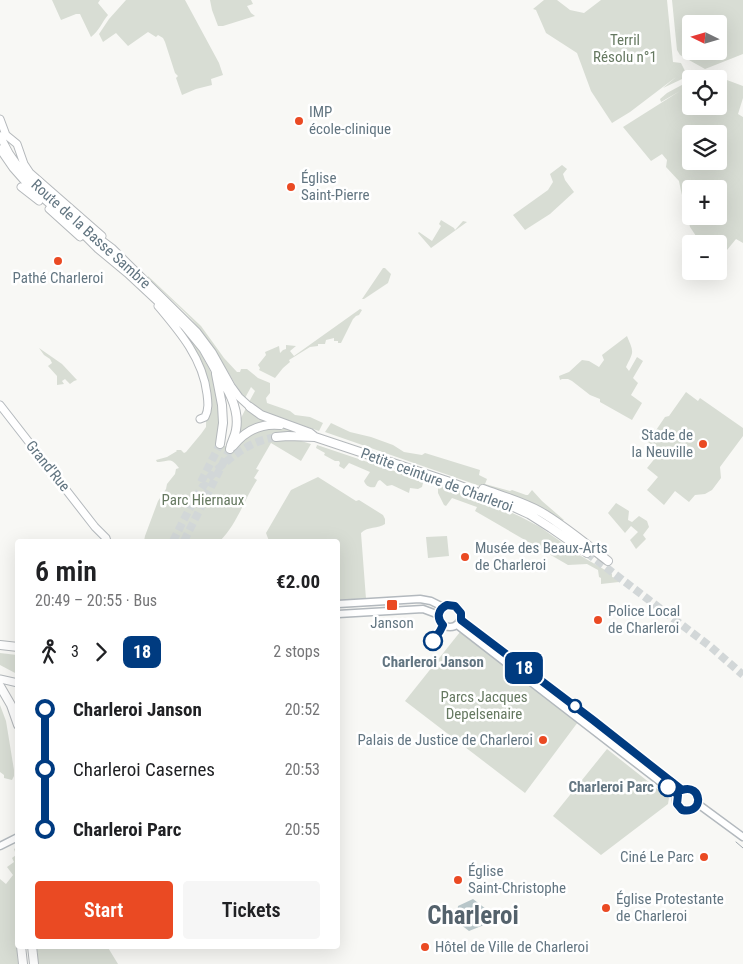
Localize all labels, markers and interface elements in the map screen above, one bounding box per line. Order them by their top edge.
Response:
north arrow [682,15,728,60]
map controls [682,15,727,280]
park label: Terril Résolu n°1 [593,31,657,66]
button: locate [682,70,727,115]
place label: IMP école-clinique [309,103,391,138]
marker: IMP école-clinique [293,115,305,127]
button: layers [682,125,727,170]
place label: Église Saint-Pierre [301,169,370,204]
street label: Route de la Basse Sambre [28,176,154,292]
button: + [682,180,727,225]
marker: Église Saint-Pierre [285,181,297,193]
button: − [682,235,727,280]
marker: Pathé Charleroi [52,255,64,267]
place label: Pathé Charleroi [13,269,103,287]
place label: Stade de la Neuville [632,426,693,461]
street label: Grand'Rue [22,437,74,495]
marker: Stade de la Neuville [697,438,709,450]
street label: Petite ceinture de Charleroi [358,444,516,516]
park label: Parc Hiernaux [162,491,245,509]
place label: Musée des Beaux-Arts de Charleroi [475,539,608,574]
marker: Musée des Beaux-Arts de Charleroi [459,551,471,563]
text: 6 min [35,555,97,588]
text: €2.00 [276,570,320,593]
text: 20:49 – 20:55 · Bus [35,591,157,610]
marker: Janson [385,598,399,612]
place label: Police Local de Charleroi [608,602,680,637]
place label: Janson [370,614,414,632]
marker: Police Local de Charleroi [592,614,604,626]
marker: Charleroi Janson [423,631,443,651]
icon: walk [35,638,63,666]
icon: forward [87,638,115,666]
text: 18 [133,641,151,662]
text: 3 [71,642,79,661]
text: 2 stops [273,642,320,661]
line badge: 18 [502,652,546,684]
place label: Charleroi Janson [382,653,484,671]
text: 18 [515,657,533,678]
park label: Parcs Jacques Depelsenaire [440,688,528,723]
text: Charleroi Janson [73,698,202,721]
unlabelled marker [568,699,582,713]
text: 20:52 [285,700,320,719]
place label: Palais de Justice de Charleroi [357,731,533,749]
marker: Palais de Justice de Charleroi [537,734,549,746]
text: Charleroi Casernes [73,758,215,781]
text: 20:53 [285,760,320,779]
marker: Charleroi Parc [658,777,678,797]
place label: Charleroi Parc [568,778,654,796]
text: Charleroi Parc [73,818,181,841]
text: 20:55 [285,820,320,839]
place label: Ciné Le Parc [620,848,694,866]
marker: Ciné Le Parc [698,851,710,863]
place label: Église Saint-Christophe [468,862,566,897]
marker: Église Saint-Christophe [452,874,464,886]
button: Start [35,881,173,939]
button: Tickets [183,881,320,939]
place label: Église Protestante de Charleroi [616,890,724,925]
district label: Charleroi [427,901,519,930]
marker: Église Protestante de Charleroi [600,902,612,914]
place label: Hôtel de Ville de Charleroi [435,938,589,956]
marker: Hôtel de Ville de Charleroi [419,941,431,953]

